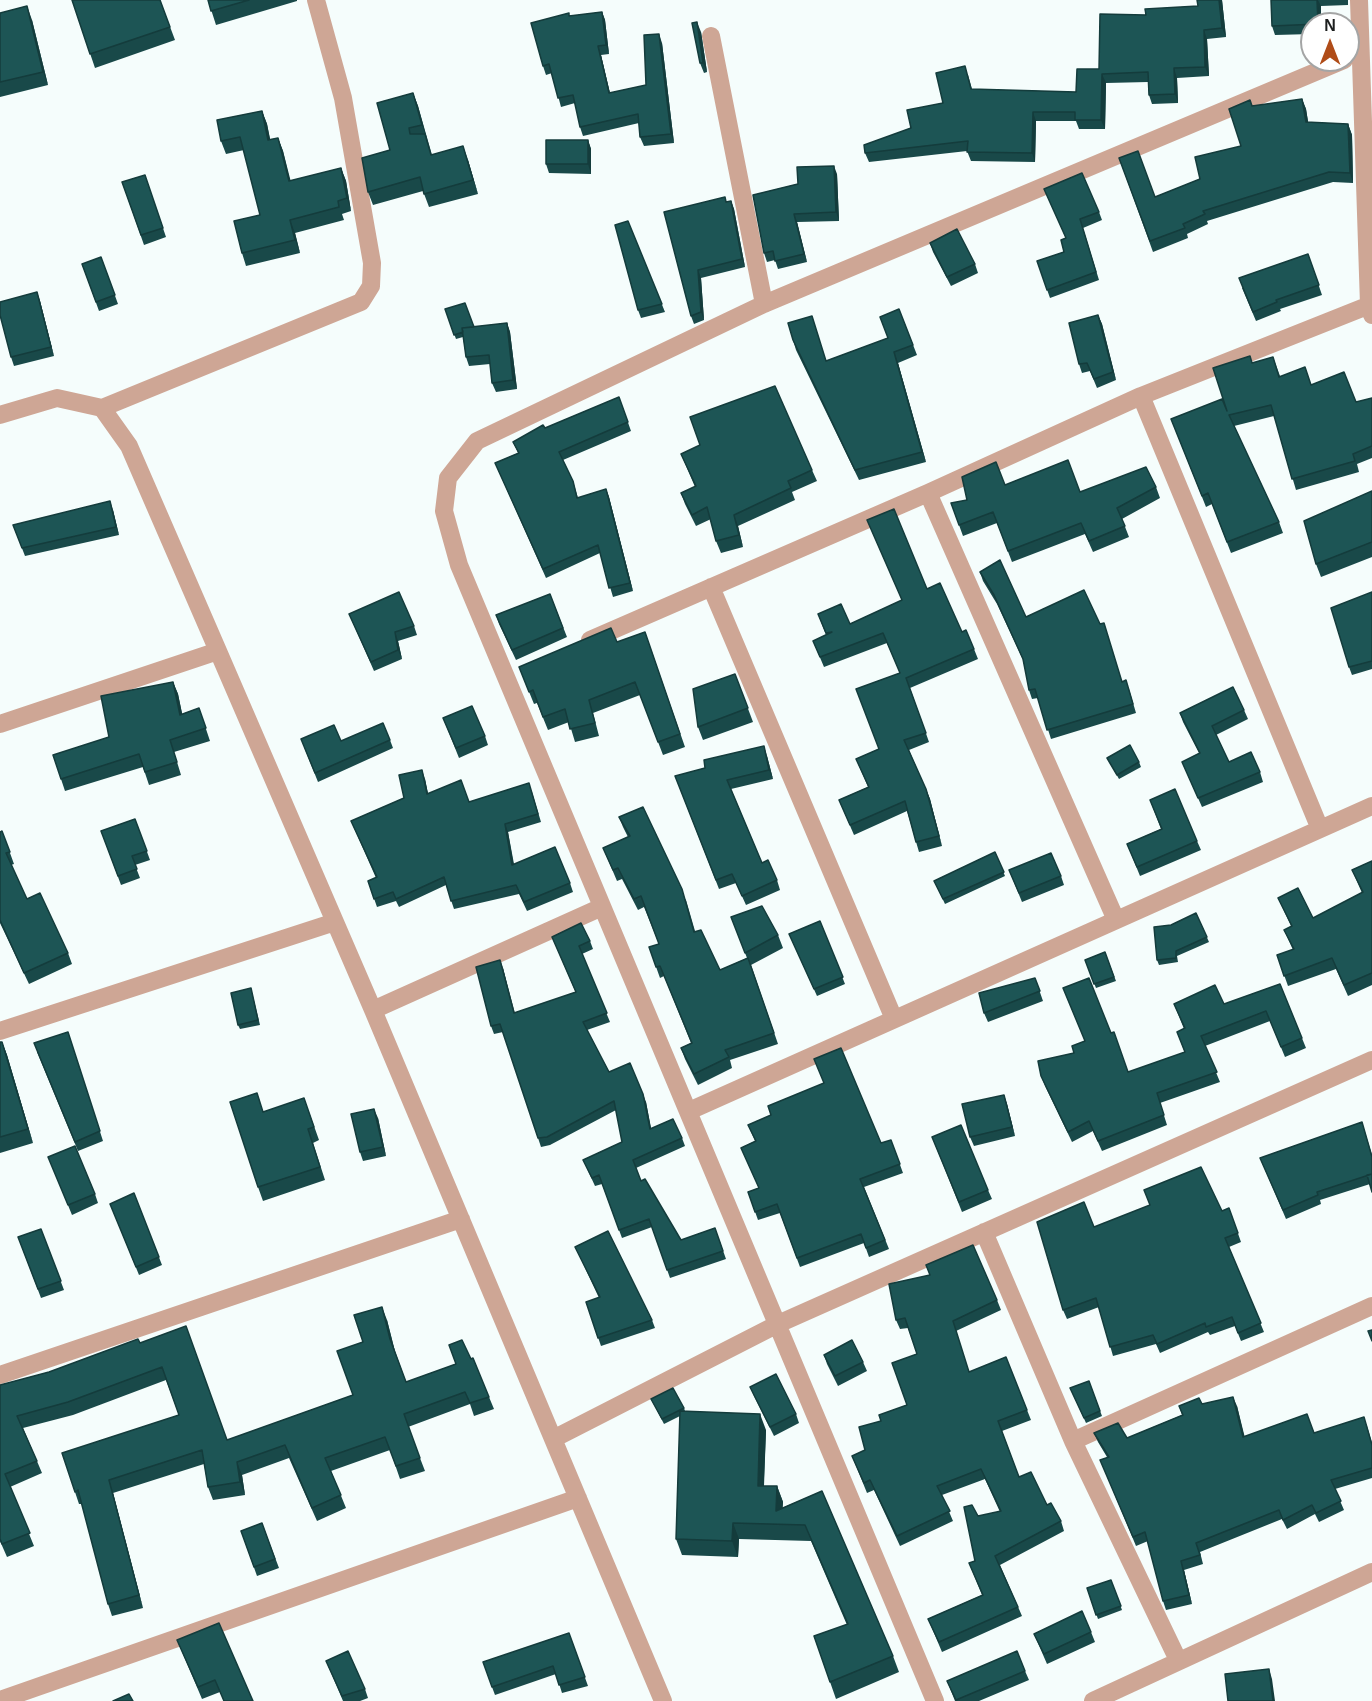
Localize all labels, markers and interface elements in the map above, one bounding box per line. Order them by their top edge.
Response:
north arrow [1300,12,1360,72]
text: N [1324,17,1336,34]

